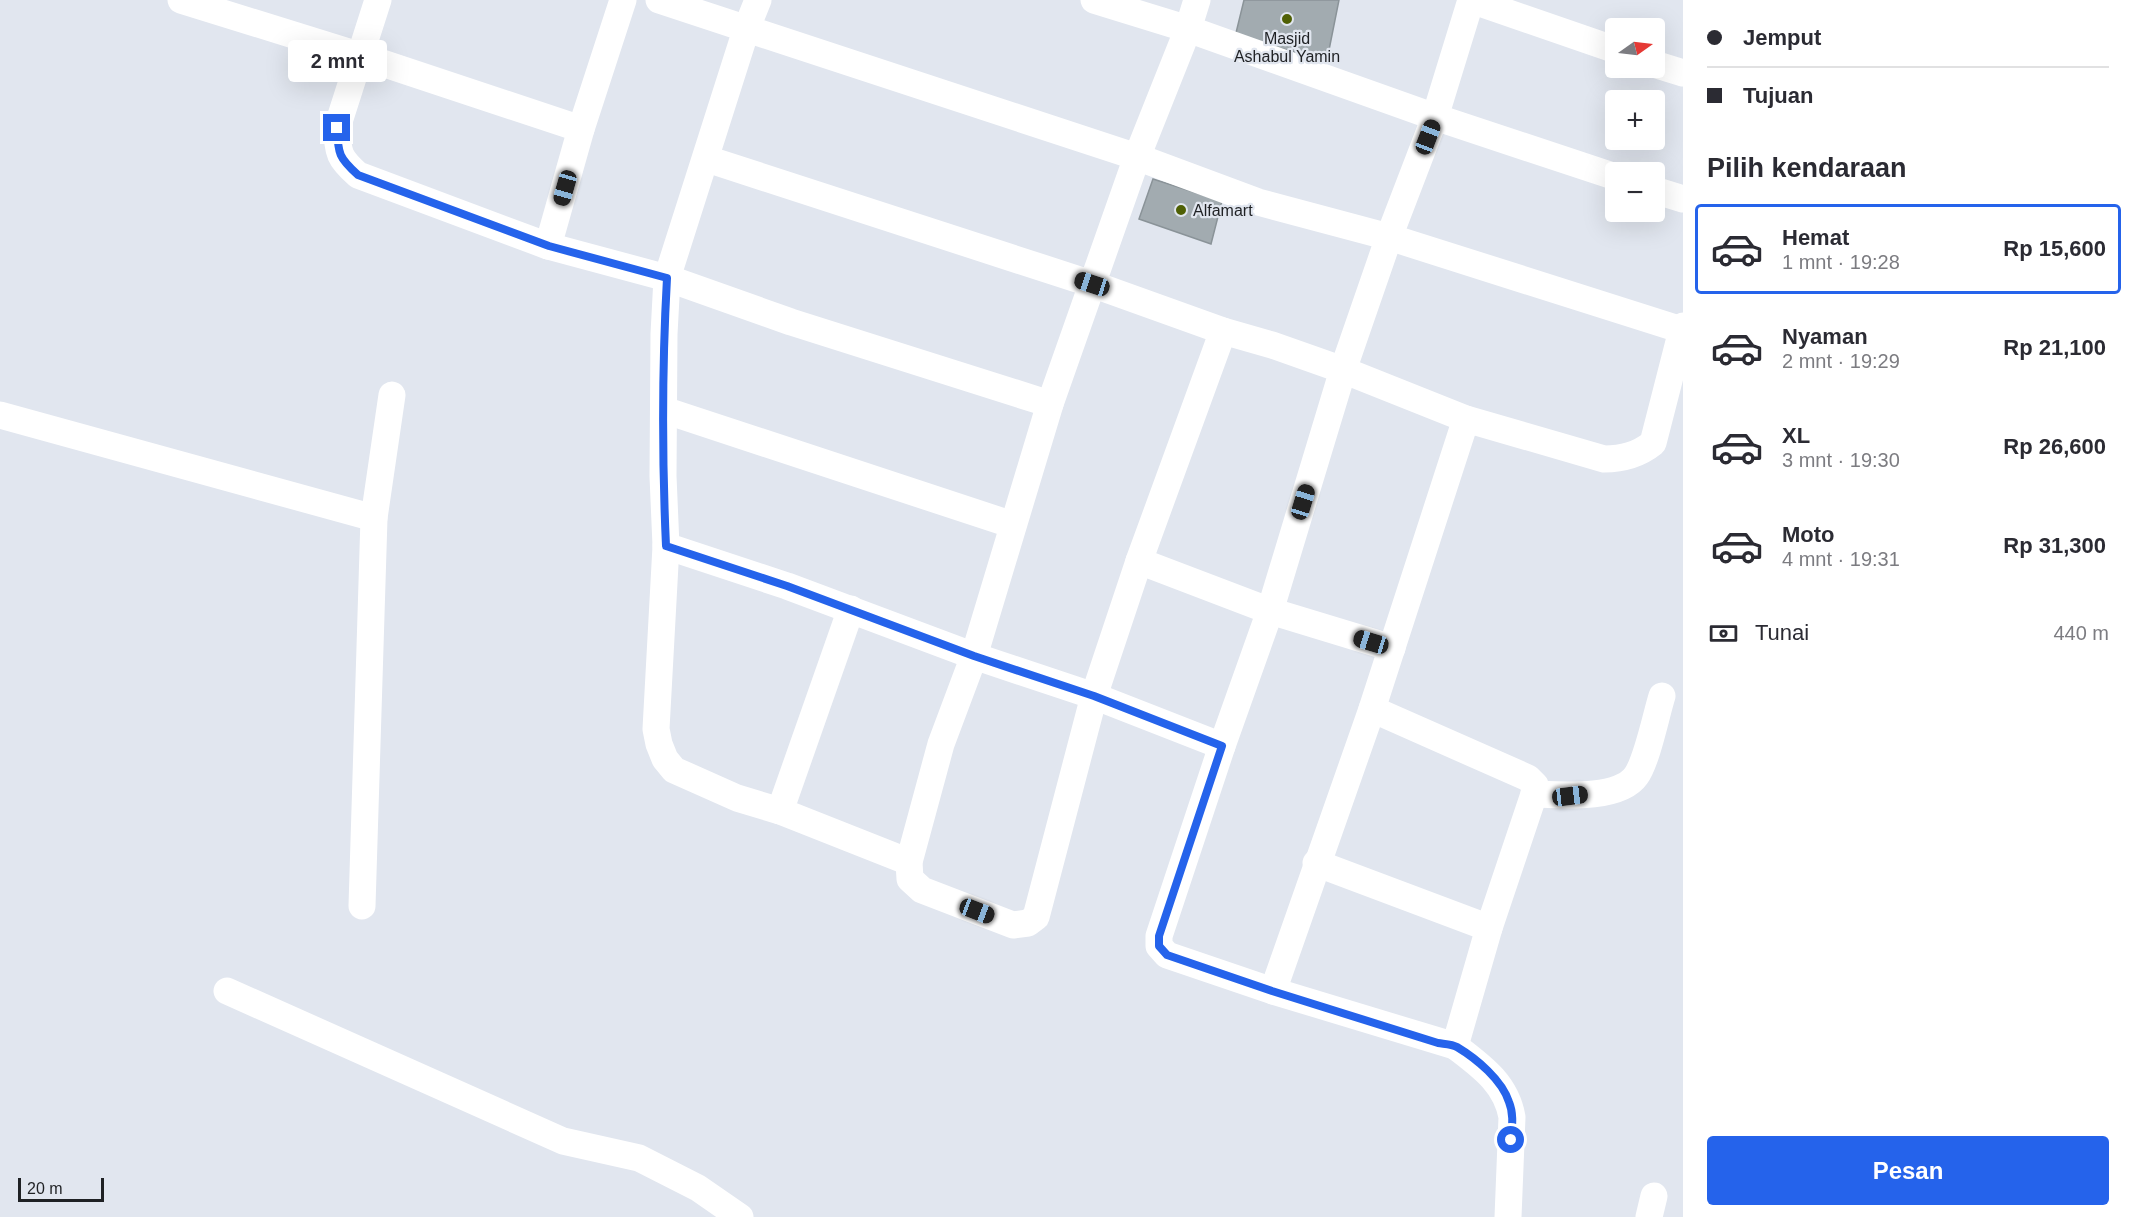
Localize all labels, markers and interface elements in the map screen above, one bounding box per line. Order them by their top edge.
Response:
marker: Masjid Ashabul Yamin [1280,12,1294,26]
north arrow [1605,18,1665,78]
map controls [1605,18,1665,222]
text: Jemput [1743,25,1821,50]
place label: Masjid Ashabul Yamin [1234,30,1340,65]
callout: 2 mnt [288,41,386,83]
text: 2 mnt [311,50,364,72]
text: Tujuan [1743,83,1813,108]
button: + [1605,90,1665,150]
route end [323,114,350,141]
car [1413,117,1443,157]
text: Pilih kendaraan [1707,153,1907,183]
button: − [1605,162,1665,222]
car [551,168,579,208]
place label: Alfamart [1193,202,1253,219]
marker: Alfamart [1174,203,1188,217]
icon: car [1710,222,1764,276]
text: Hemat [1782,225,1849,250]
text: Rp 15,600 [2003,236,2106,261]
text: 1 mnt · 19:28 [1782,251,1900,273]
car [1072,270,1112,298]
icon: car [1710,321,1764,375]
text: Nyaman [1782,324,1868,349]
text: Rp 21,100 [2003,335,2106,360]
text: 2 mnt · 19:29 [1782,350,1900,372]
icon: car [1710,420,1764,474]
text: XL [1782,423,1810,448]
text: Rp 26,600 [2003,434,2106,459]
text: 3 mnt · 19:30 [1782,449,1900,471]
car [1289,482,1317,522]
icon: car [1710,519,1764,573]
text: Moto [1782,522,1835,547]
text: Rp 31,300 [2003,533,2106,558]
text: 4 mnt · 19:31 [1782,548,1900,570]
icon: cash [1707,617,1740,650]
text: Tunai [1755,620,1809,645]
text: 440 m [2053,622,2109,644]
car [1351,628,1391,656]
car [1551,785,1589,807]
car [957,896,997,926]
route start [1497,1126,1524,1153]
button: Pesan [1707,1136,2109,1205]
scale bar [18,1175,104,1202]
text: 20 m [27,1180,63,1197]

